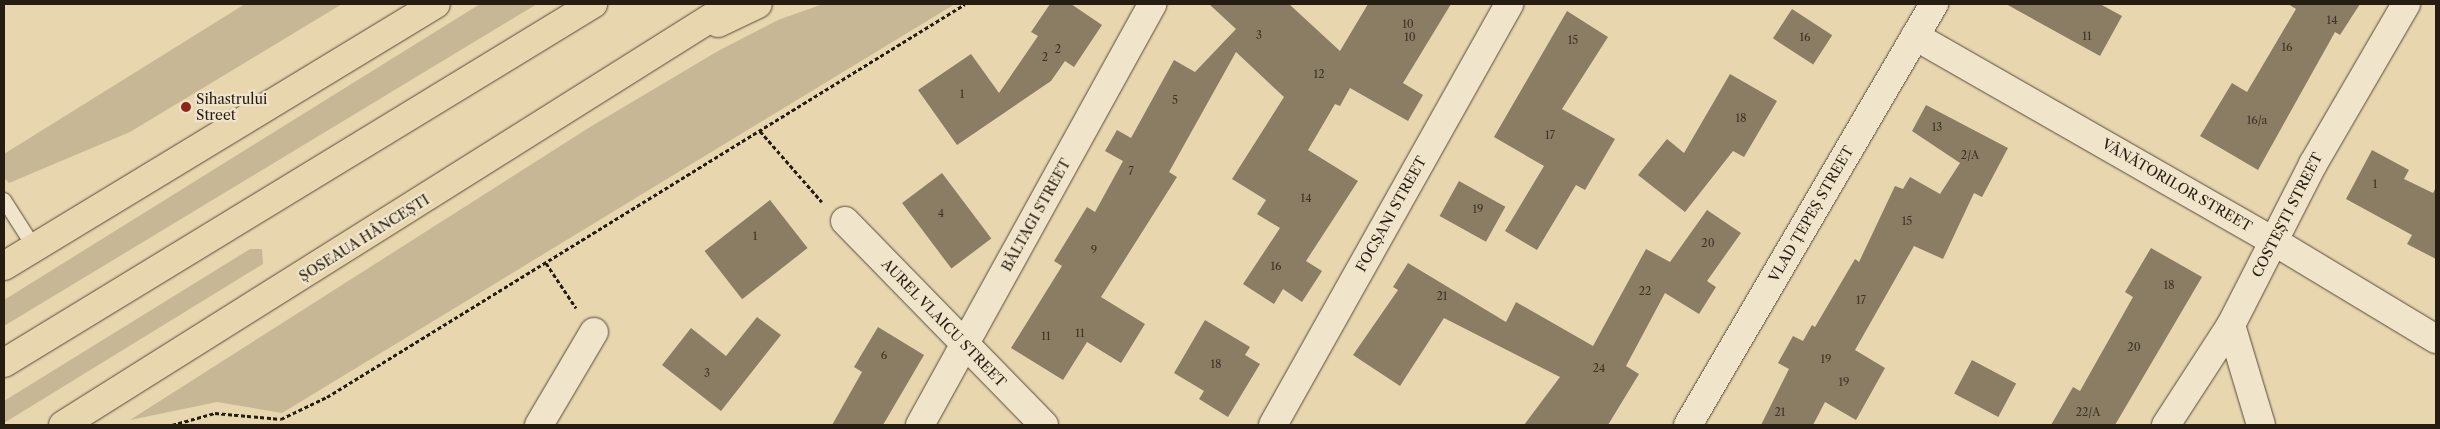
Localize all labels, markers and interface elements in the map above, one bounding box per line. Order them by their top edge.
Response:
house number: 14 [2327,13,2337,27]
house number: 10 [1402,17,1414,31]
house number: 3 [1256,28,1262,42]
house number: 11 [2082,29,2092,43]
house number: 10 [1404,30,1416,44]
house number: 16 [1799,30,1811,44]
house number: 15 [1568,33,1578,47]
house number: 16 [2281,40,2293,54]
house number: 2 [1055,42,1061,56]
house number: 2 [1042,50,1048,64]
house number: 12 [1314,67,1324,81]
house number: 1 [960,87,964,101]
place label: Sihastrului Street [196,91,267,124]
house number: 5 [1172,93,1178,107]
marker: Sihastrului Street [180,101,192,113]
house number: 18 [1735,111,1747,125]
house number: 16/a [2247,113,2267,127]
house number: 13 [1932,120,1942,134]
house number: 17 [1545,128,1555,142]
street label: VÂNĂTORILOR STREET [2099,135,2255,235]
street label: VLAD ȚEPEȘ STREET [1765,143,1857,285]
house number: 2/A [1961,148,1979,162]
street label: COSTEȘTI STREET [2248,150,2326,280]
street label: FOCȘANI STREET [1352,153,1430,275]
street label: BĂLTAGI STREET [998,156,1074,274]
house number: 7 [1128,164,1134,178]
house number: 1 [2373,177,2377,191]
street label: ȘOSEAUA HÂNCEȘTI [296,191,432,285]
house number: 14 [1301,191,1311,205]
house number: 19 [1472,202,1484,216]
house number: 4 [938,206,944,220]
house number: 15 [1902,214,1912,228]
house number: 1 [753,229,757,243]
house number: 20 [1701,236,1715,250]
house number: 9 [1091,243,1097,257]
street label: AUREL VLAICU STREET [878,255,1010,391]
house number: 16 [1270,259,1282,273]
house number: 18 [2163,278,2175,292]
house number: 22 [1639,284,1651,298]
house number: 21 [1437,289,1447,303]
house number: 17 [1856,293,1866,307]
house number: 11 [1075,326,1085,340]
house number: 11 [1041,329,1051,343]
house number: 20 [2127,340,2141,354]
house number: 6 [881,348,887,362]
house number: 19 [1820,352,1832,366]
house number: 18 [1210,357,1222,371]
house number: 24 [1593,361,1605,375]
house number: 3 [704,366,710,380]
house number: 19 [1838,375,1850,389]
house number: 21 [1775,405,1785,419]
house number: 22/A [2076,405,2100,419]

